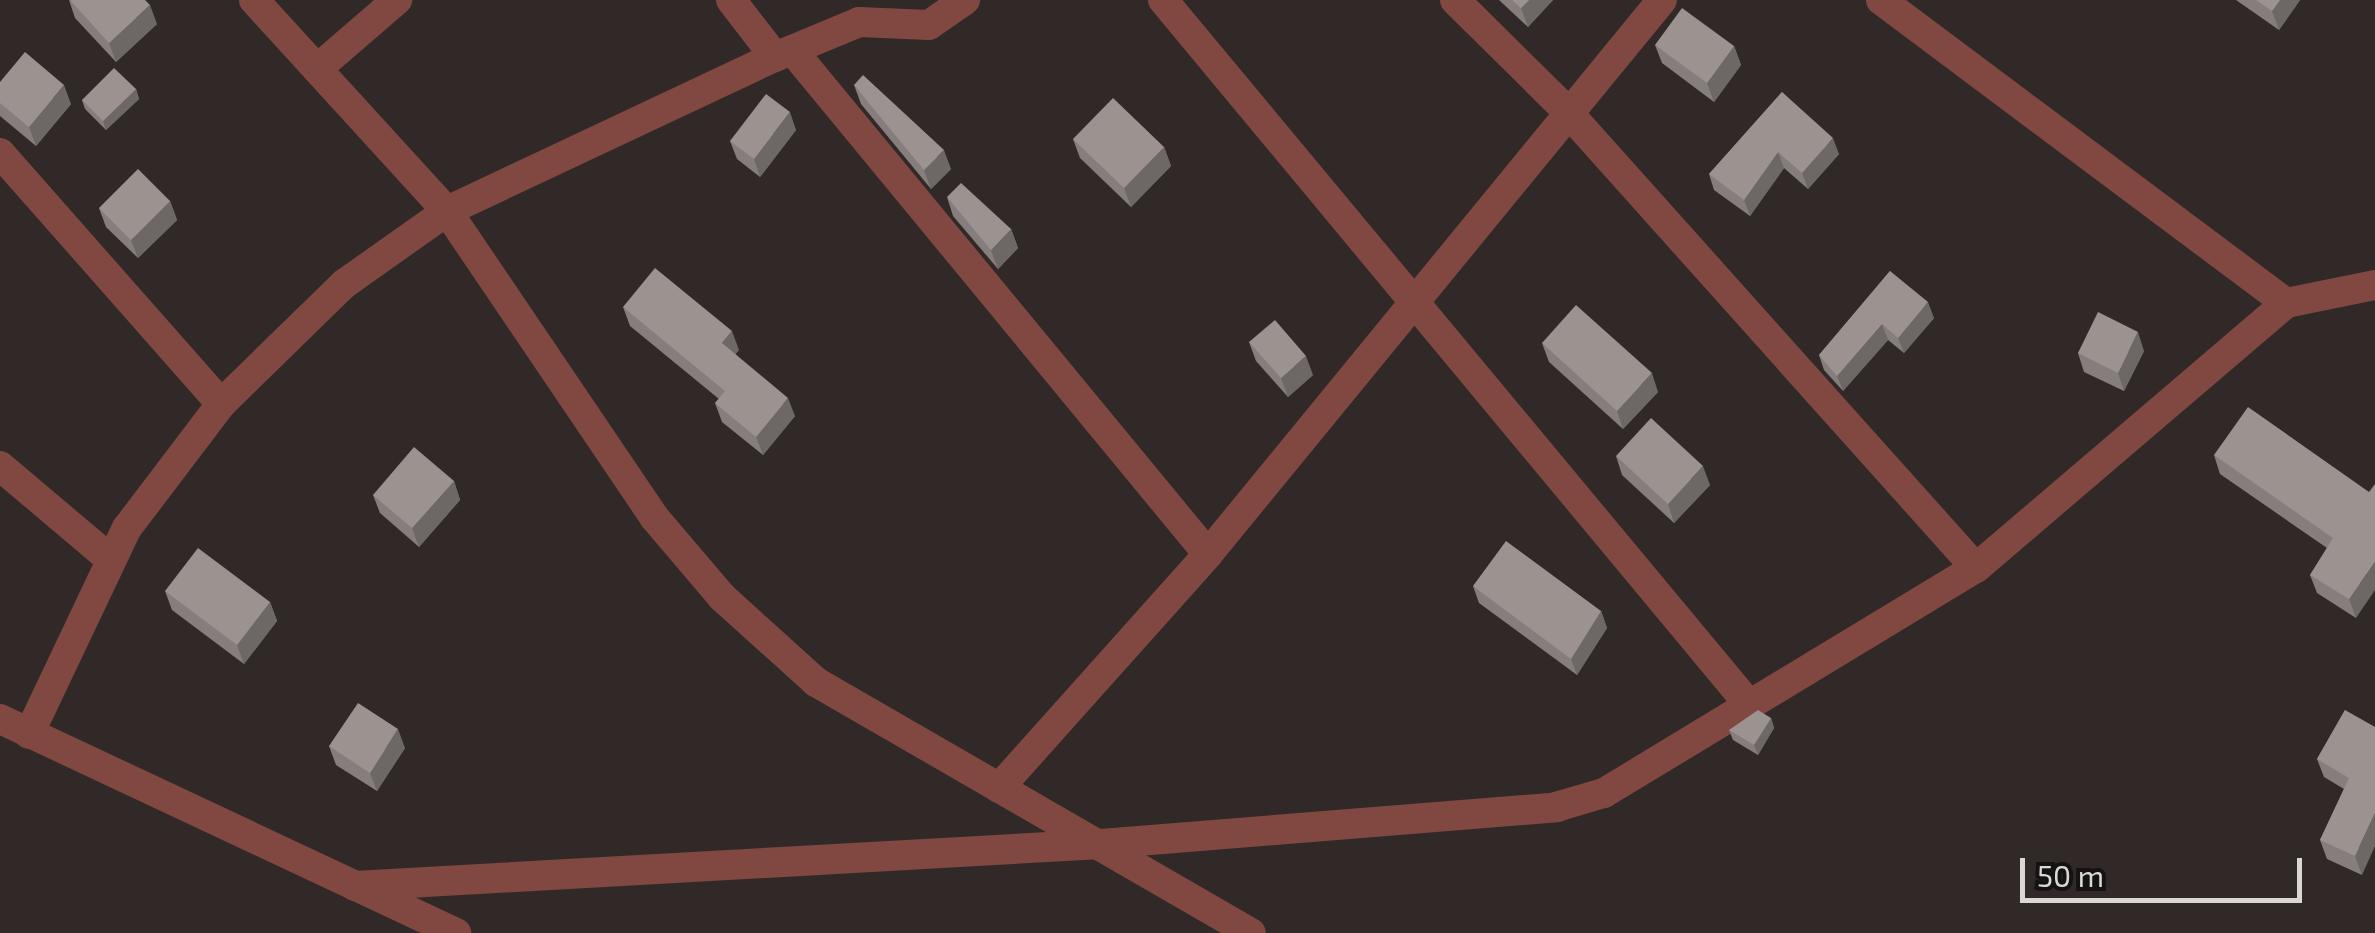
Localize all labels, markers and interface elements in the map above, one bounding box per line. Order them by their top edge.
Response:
scale bar [2025,838,2308,900]
text: 50 m [2037,857,2104,893]

